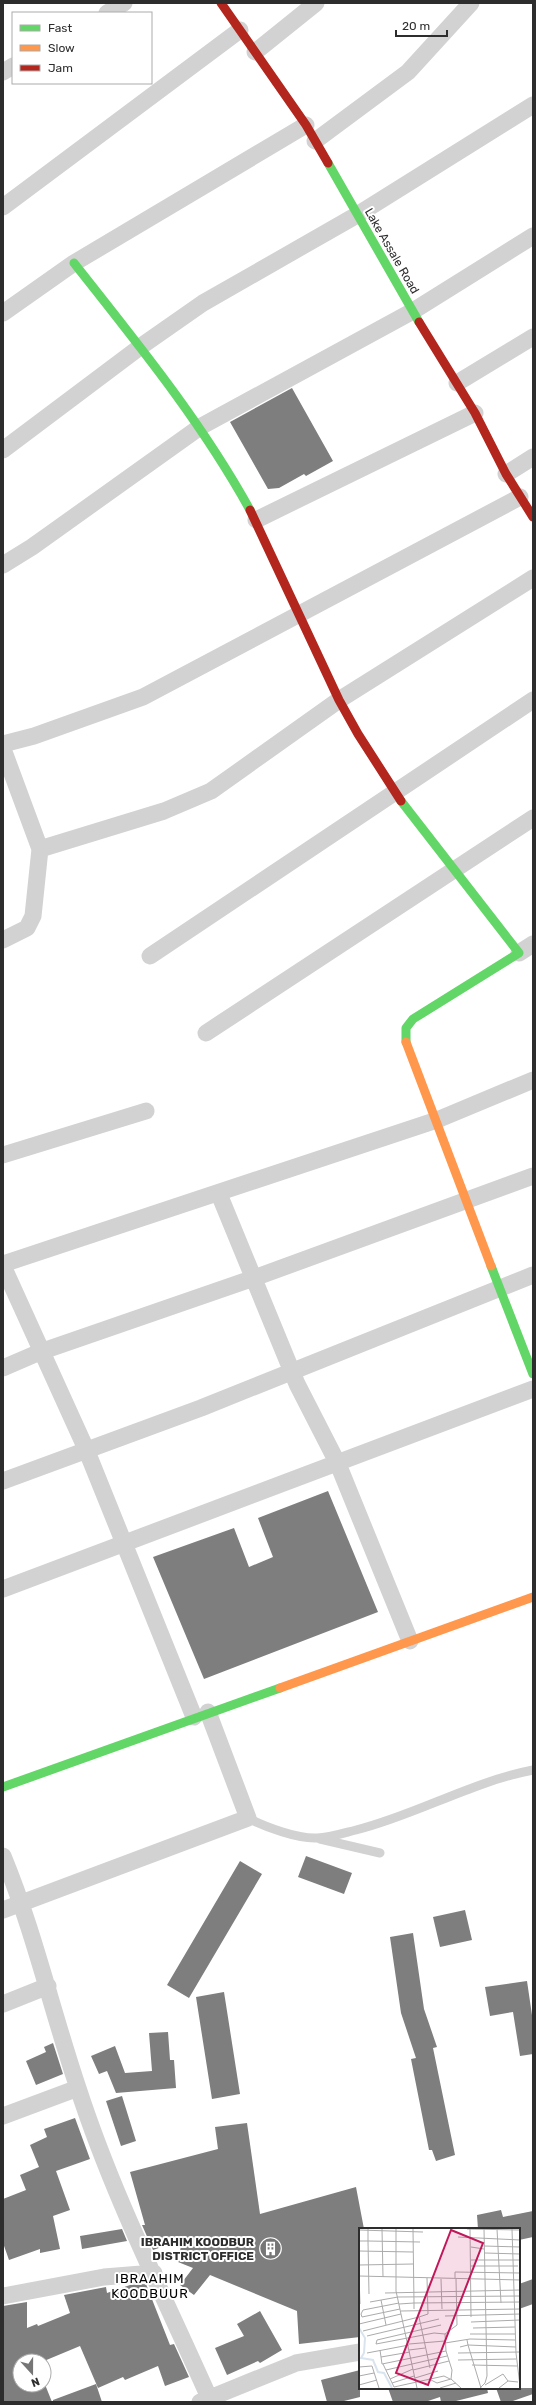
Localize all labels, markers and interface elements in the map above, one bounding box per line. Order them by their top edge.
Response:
legend [12,12,152,84]
scale bar [396,12,447,38]
text: 20 m [402,19,430,33]
text: Fast [48,21,72,35]
text: Slow [48,41,75,55]
text: Jam [48,61,73,75]
street label: Lake Assale Road [362,206,422,296]
inset map [359,2228,520,2389]
place label: IBRAHIM KOODBUR DISTRICT OFFICE [141,2235,254,2263]
building icon: IBRAHIM KOODBUR DISTRICT OFFICE [257,2236,283,2262]
district label: IBRAAHIM KOODBUUR [111,2271,189,2301]
north arrow [12,2353,52,2393]
text: N [29,2374,41,2389]

